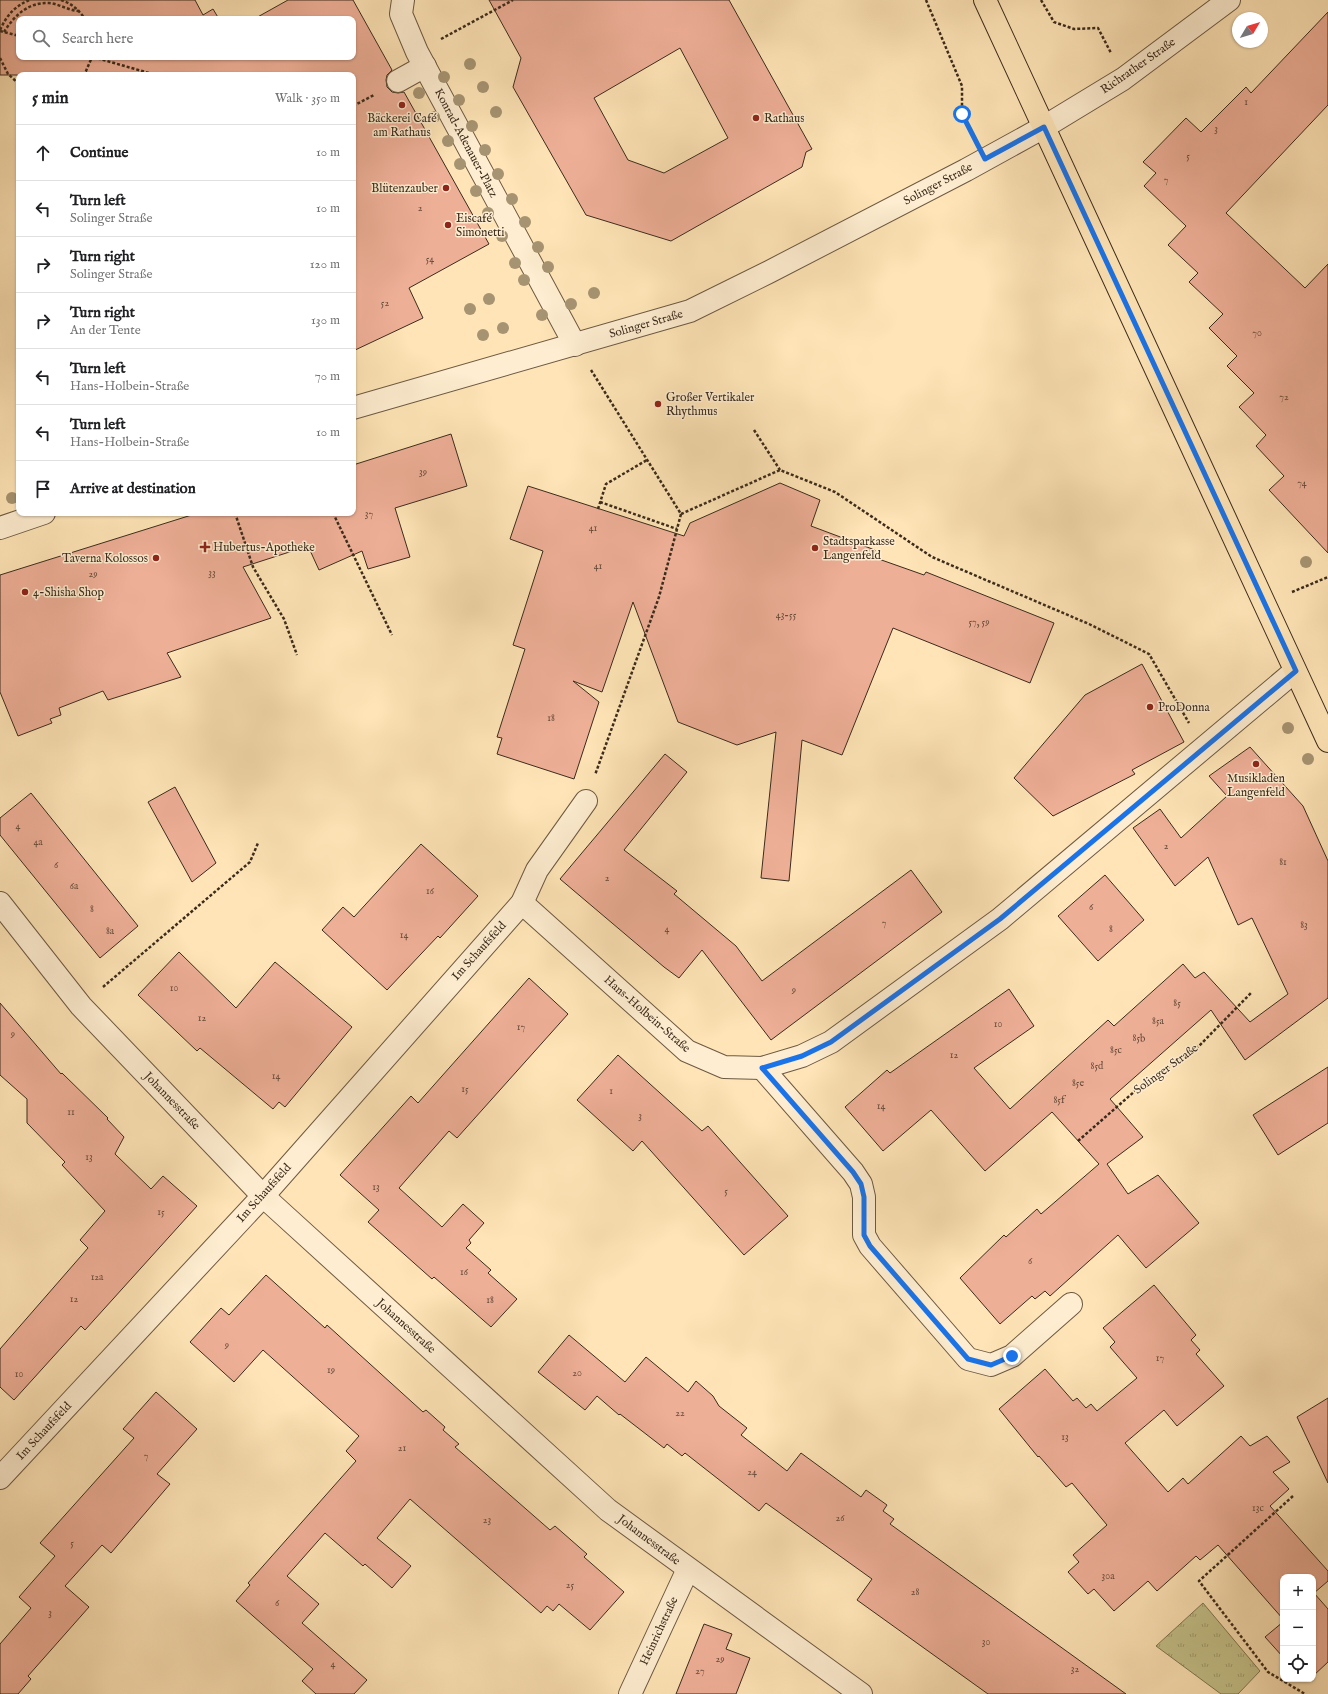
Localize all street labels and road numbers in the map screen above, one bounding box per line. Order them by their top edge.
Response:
street label: Richrather Straße [1098,34,1179,97]
street label: Konrad-Adenauer-Platz [431,86,501,201]
street label: Solinger Straße [901,159,976,208]
street label: Solinger Straße [607,306,685,342]
street label: Im Schaufsfeld [449,918,510,984]
street label: Hans-Holbein-Straße [601,972,694,1056]
street label: Solinger Straße [1131,1040,1202,1097]
street label: Johannesstraße [139,1067,204,1134]
street label: Im Schaufsfeld [234,1160,295,1226]
street label: Johannesstraße [371,1294,439,1358]
street label: Im Schaufsfeld [13,1398,75,1463]
street label: Johannesstraße [612,1510,684,1570]
street label: Heinrichstraße [637,1594,682,1668]

